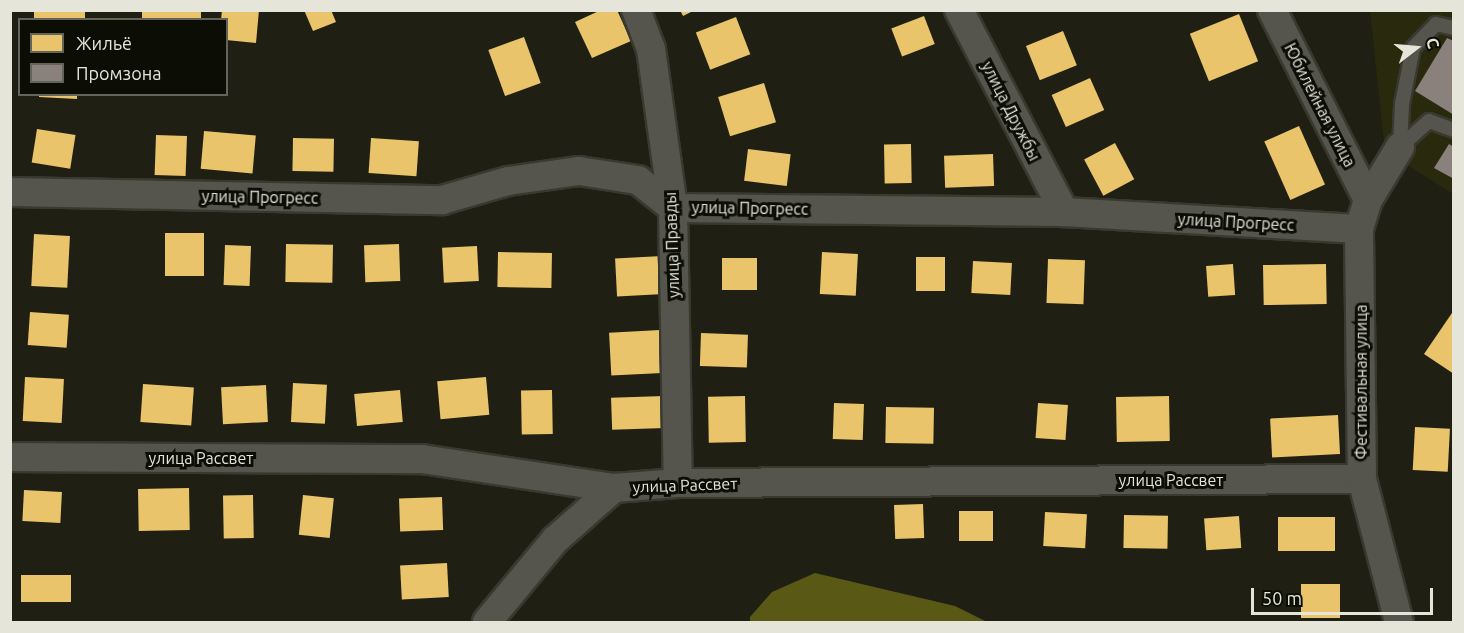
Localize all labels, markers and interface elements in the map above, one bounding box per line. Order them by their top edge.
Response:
legend [18,18,228,96]
north arrow [1386,18,1446,78]
text: Жильё [76,33,132,53]
text: С [1423,36,1443,50]
street label: Юбилейная улица [1280,40,1360,170]
street label: улица Дружбы [978,58,1044,164]
text: Промзона [76,63,161,83]
street label: улица Прогресс [201,186,319,208]
street label: улица Правды [661,192,683,298]
street label: улица Прогресс [691,197,809,219]
street label: улица Прогресс [1177,209,1295,235]
street label: Фестивальная улица [1351,304,1371,460]
street label: улица Рассвет [149,448,253,468]
street label: улица Рассвет [1119,470,1223,490]
street label: улица Рассвет [632,474,738,496]
scale bar [1254,576,1436,614]
text: 50 m [1262,588,1302,608]

